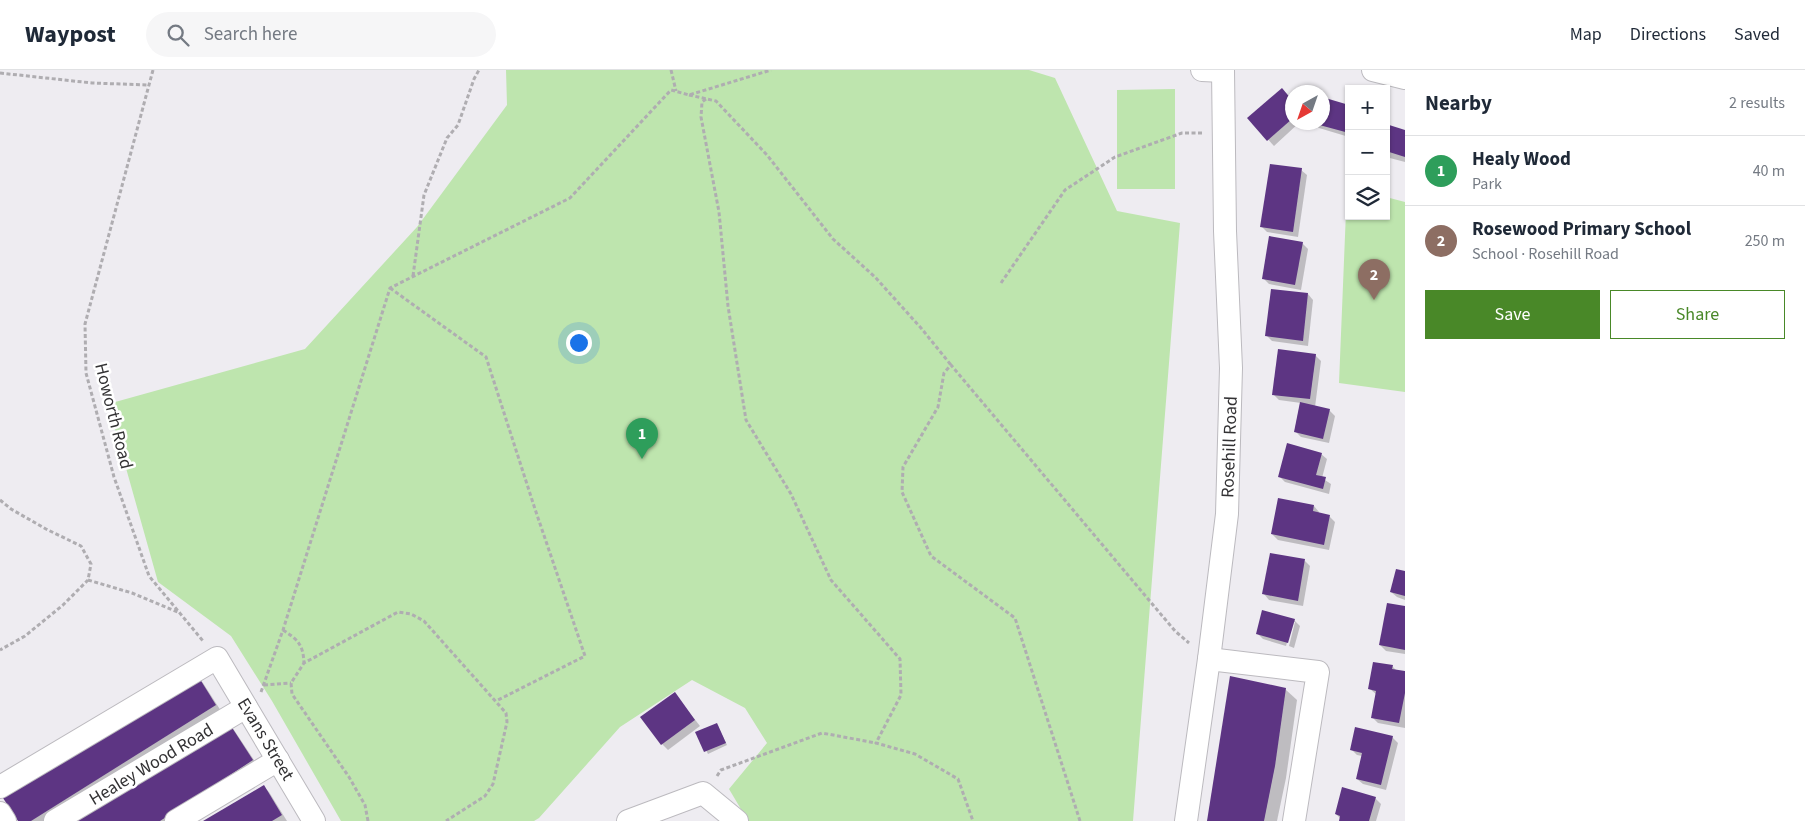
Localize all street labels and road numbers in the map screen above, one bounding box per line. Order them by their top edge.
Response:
street label: Howorth Road [88,360,139,472]
street label: Rosehill Road [1215,396,1244,498]
street label: Evans Street [231,693,300,785]
street label: Healey Wood Road [84,717,218,811]

